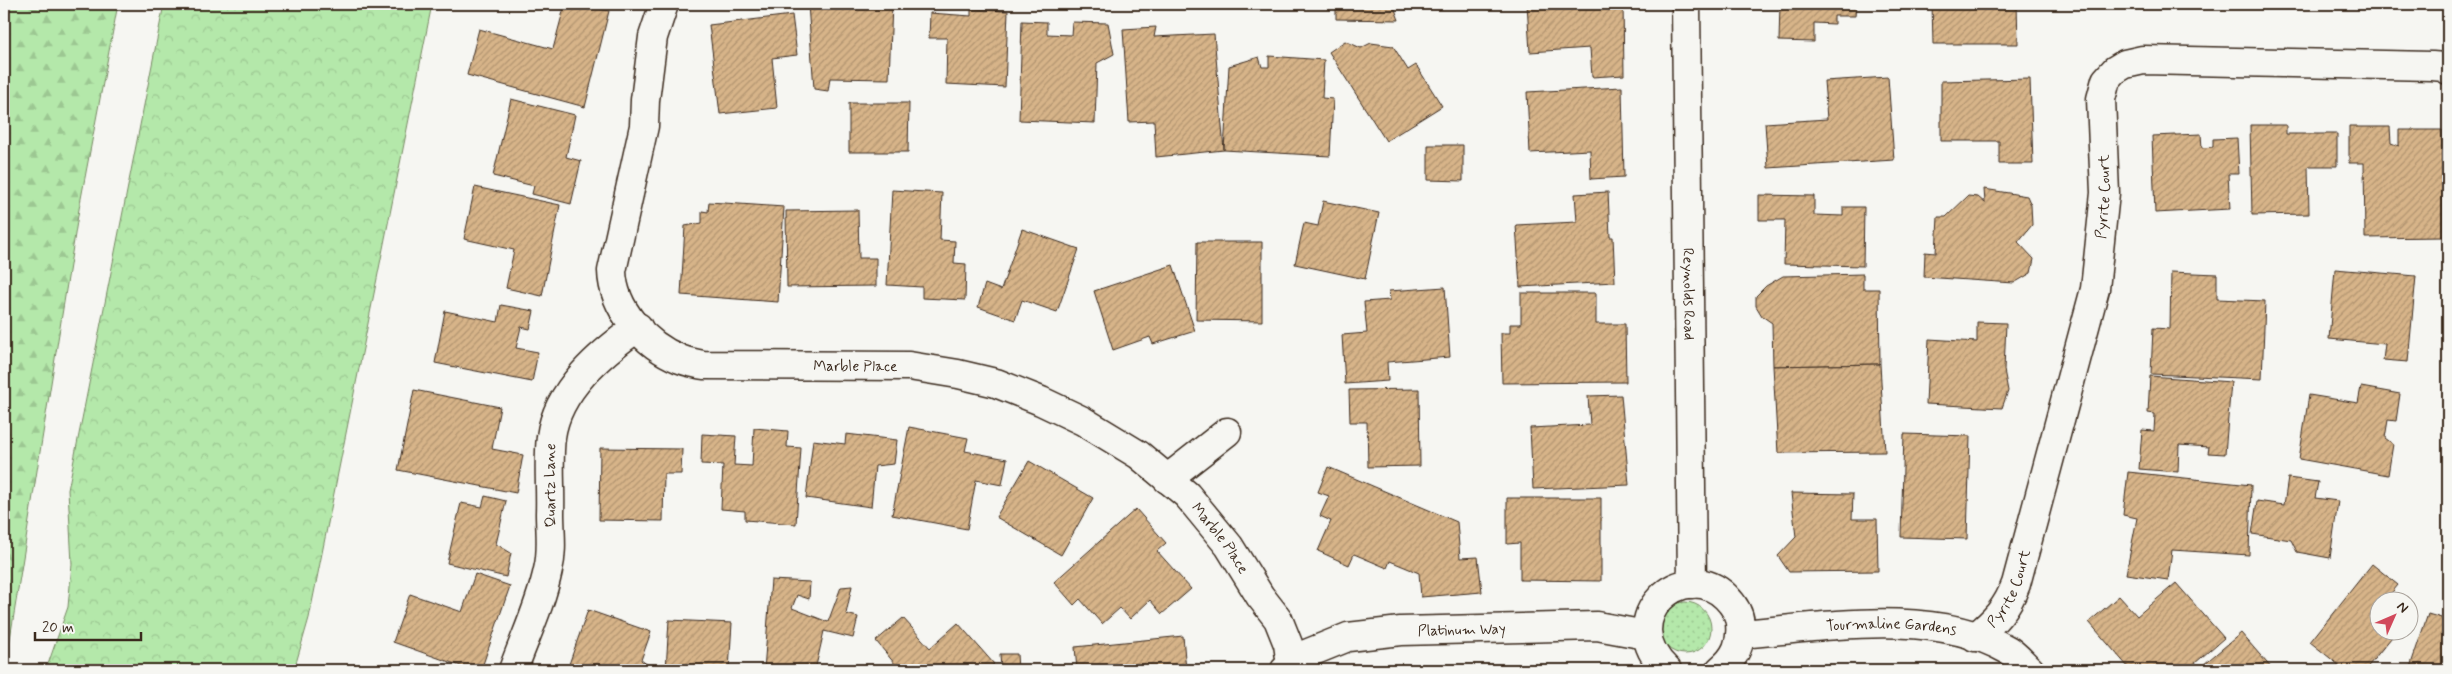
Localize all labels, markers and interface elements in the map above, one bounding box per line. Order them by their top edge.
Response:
street label: Pyrite Court [2091,154,2116,240]
street label: Reynolds Road [1678,248,1698,340]
street label: Marble Place [813,357,898,377]
street label: Quartz Lane [541,442,561,528]
street label: Marble Place [1186,499,1253,578]
street label: Pyrite Court [1983,547,2036,632]
north arrow [2370,592,2420,642]
text: N [2393,598,2412,617]
scale bar [35,609,141,641]
street label: Tourmaline Gardens [1825,614,1959,641]
text: 20 m [42,618,74,638]
street label: Platinum Way [1417,619,1506,642]

